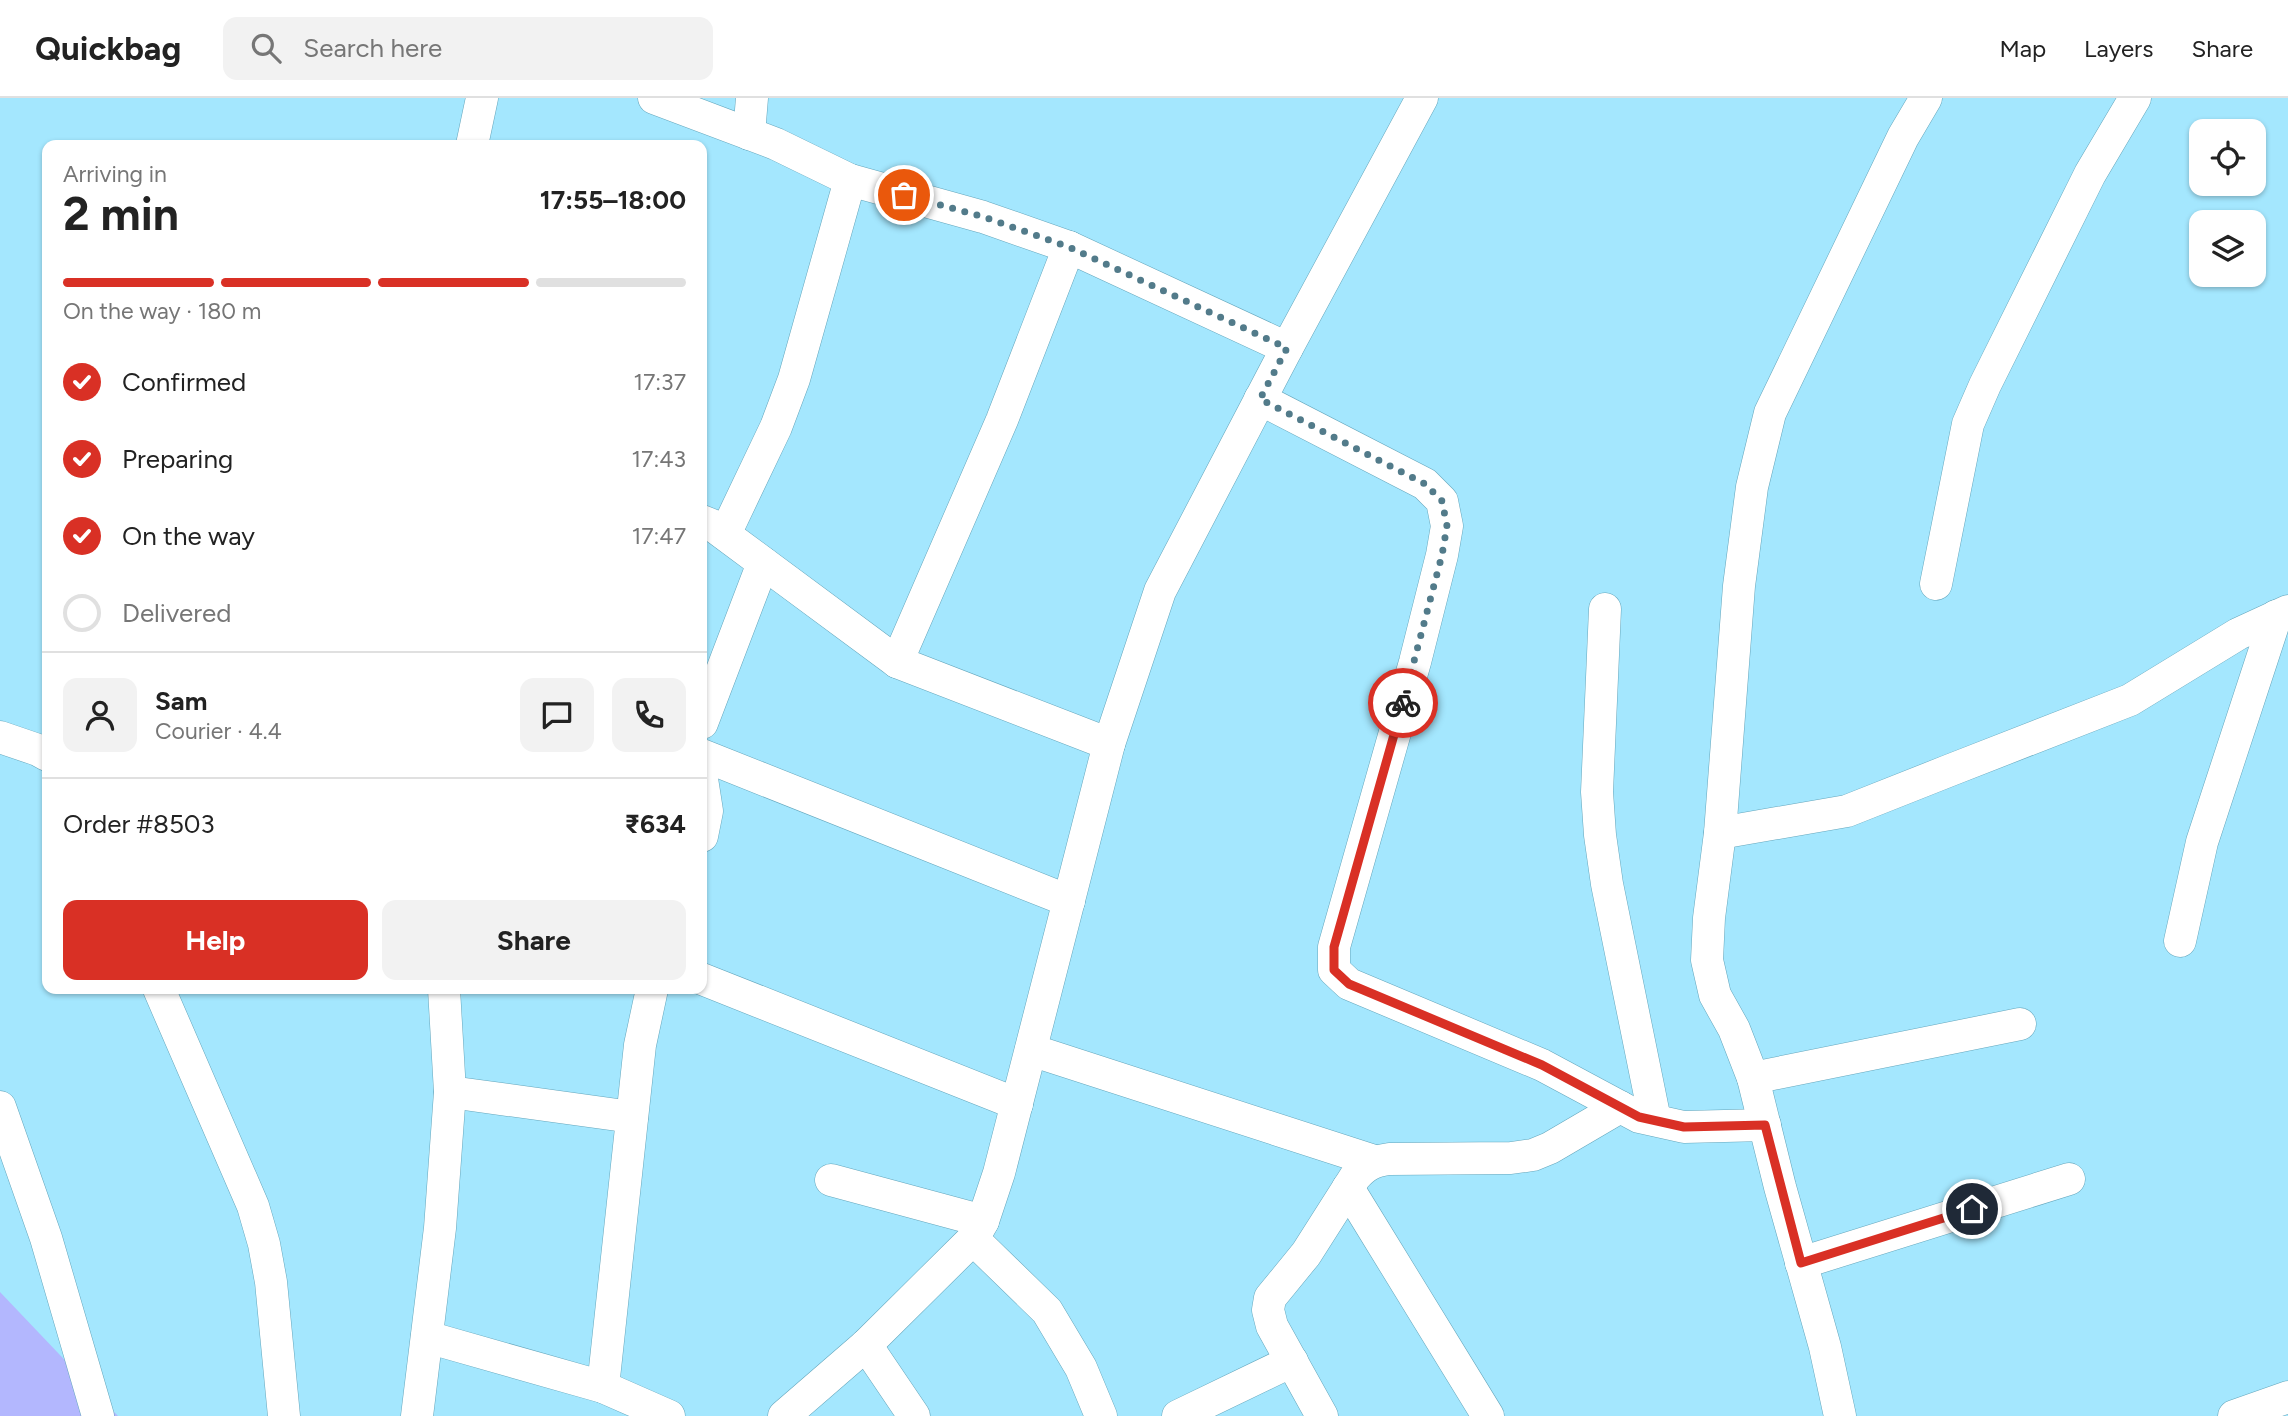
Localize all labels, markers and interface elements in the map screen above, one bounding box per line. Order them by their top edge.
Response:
search box [223,17,713,80]
text: Quickbag [35,29,181,68]
icon: search [247,29,285,67]
text: Search here [303,32,442,64]
text: Map [1999,34,2046,63]
text: Layers [2084,34,2153,63]
text: Share [2191,34,2253,63]
map controls [2189,119,2266,287]
button: locate [2189,119,2266,196]
text: Arriving in [63,160,167,188]
pin [874,165,934,225]
icon: bag [885,176,923,214]
text: 17:55–18:00 [540,184,686,216]
text: 2 min [63,186,179,242]
button: layers [2189,210,2266,287]
text: On the way · 180 m [63,297,261,325]
icon: check [63,363,101,401]
text: Confirmed [122,366,246,398]
text: 17:37 [633,368,686,396]
icon: check [63,440,101,478]
text: Preparing [122,443,233,475]
text: 17:43 [632,445,686,473]
icon: check [63,517,101,555]
text: On the way [122,520,255,552]
text: 17:47 [632,522,686,550]
text: Delivered [122,597,231,629]
courier [1368,668,1438,738]
button: person [63,678,137,752]
button: chat [520,678,594,752]
button: phone [612,678,686,752]
icon: bike [1384,684,1422,722]
text: Sam [155,685,207,717]
text: Courier · 4.4 [155,717,282,745]
text: Order #8503 [63,808,215,840]
text: ₹634 [624,808,686,840]
button: Help [63,900,368,980]
button: Share [382,900,686,980]
pin [1942,1179,2002,1239]
icon: home [1953,1190,1991,1228]

